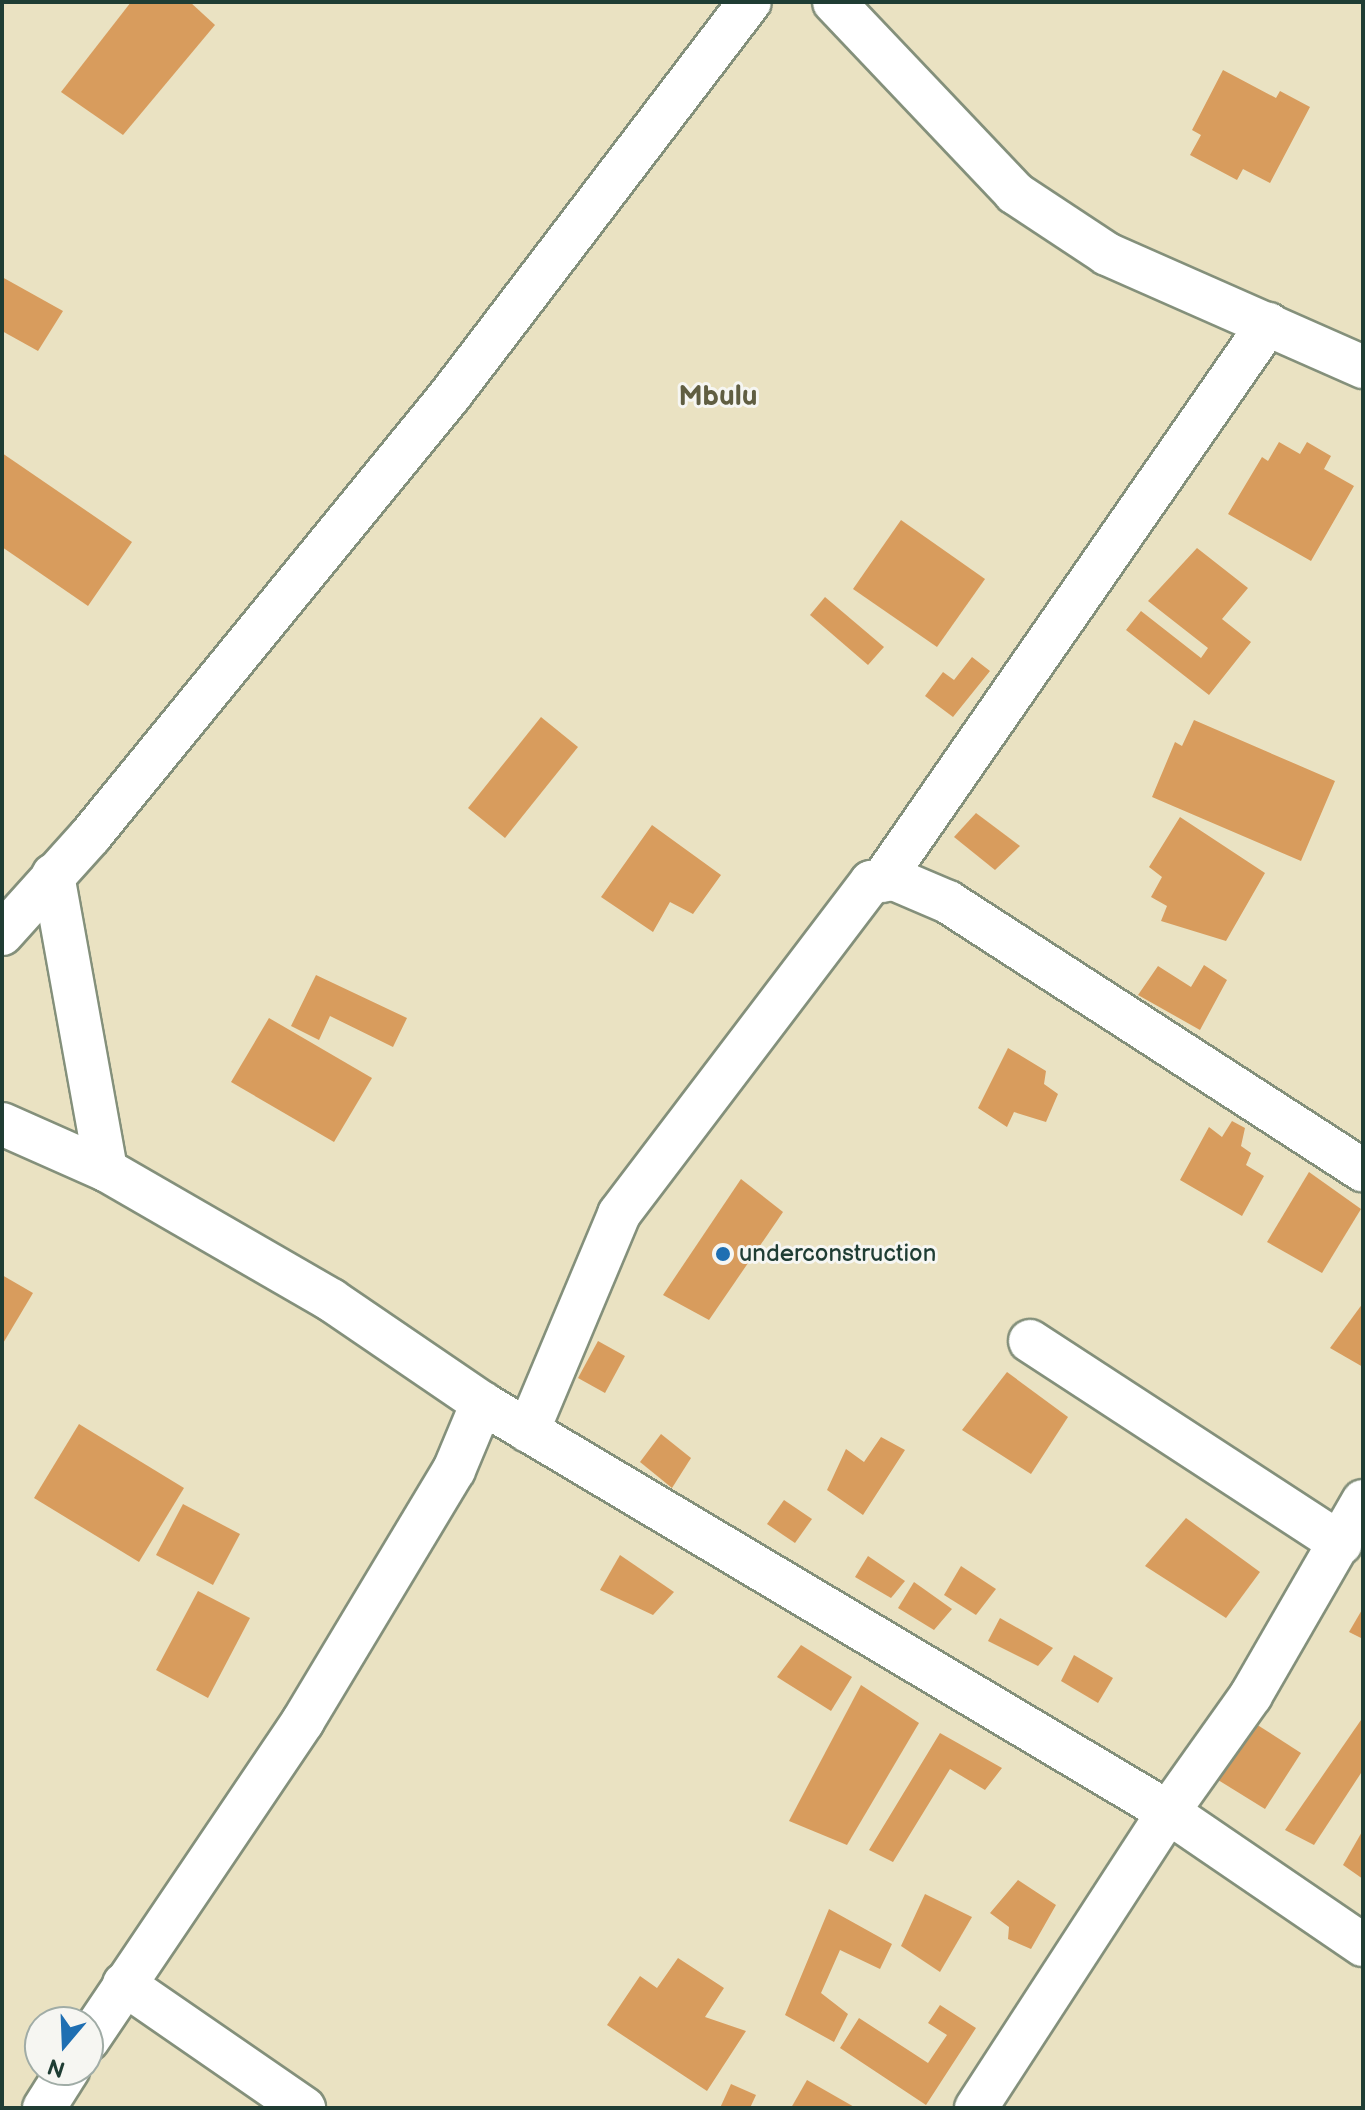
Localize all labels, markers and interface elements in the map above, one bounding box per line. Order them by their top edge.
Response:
district label: Mbulu [678,380,758,414]
place label: underconstruction [739,1240,936,1268]
marker: underconstruction [714,1245,732,1263]
north arrow [24,2006,104,2086]
text: N [44,2052,69,2083]

